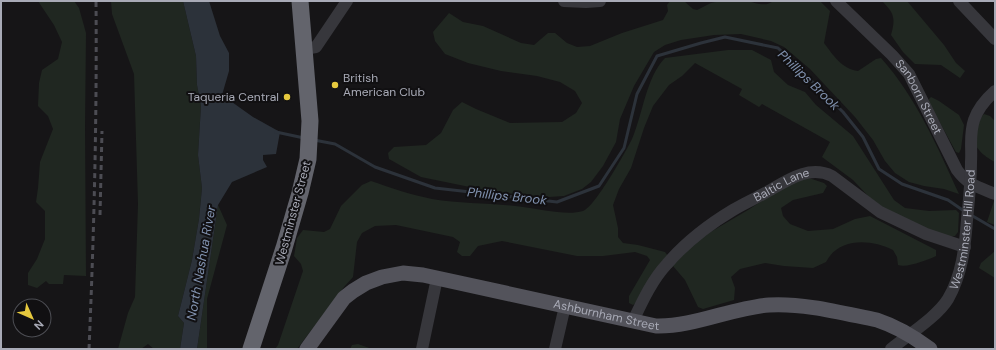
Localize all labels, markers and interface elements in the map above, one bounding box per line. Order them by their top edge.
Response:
water label: Phillips Brook [774,46,844,114]
street label: Sanborn Street [892,56,946,137]
place label: British American Club [343,70,425,100]
marker: British American Club [330,80,340,90]
place label: Taqueria Central [188,89,279,105]
marker: Taqueria Central [282,92,292,102]
street label: Westminster Street [271,159,315,267]
street label: Baltic Lane [751,165,811,206]
street label: Westminster Hill Road [946,169,979,292]
water label: Phillips Brook [466,183,548,209]
water label: North Nashua River [183,203,220,322]
street label: Ashburnham Street [552,296,660,334]
north arrow [12,298,52,338]
text: N [31,317,47,333]

